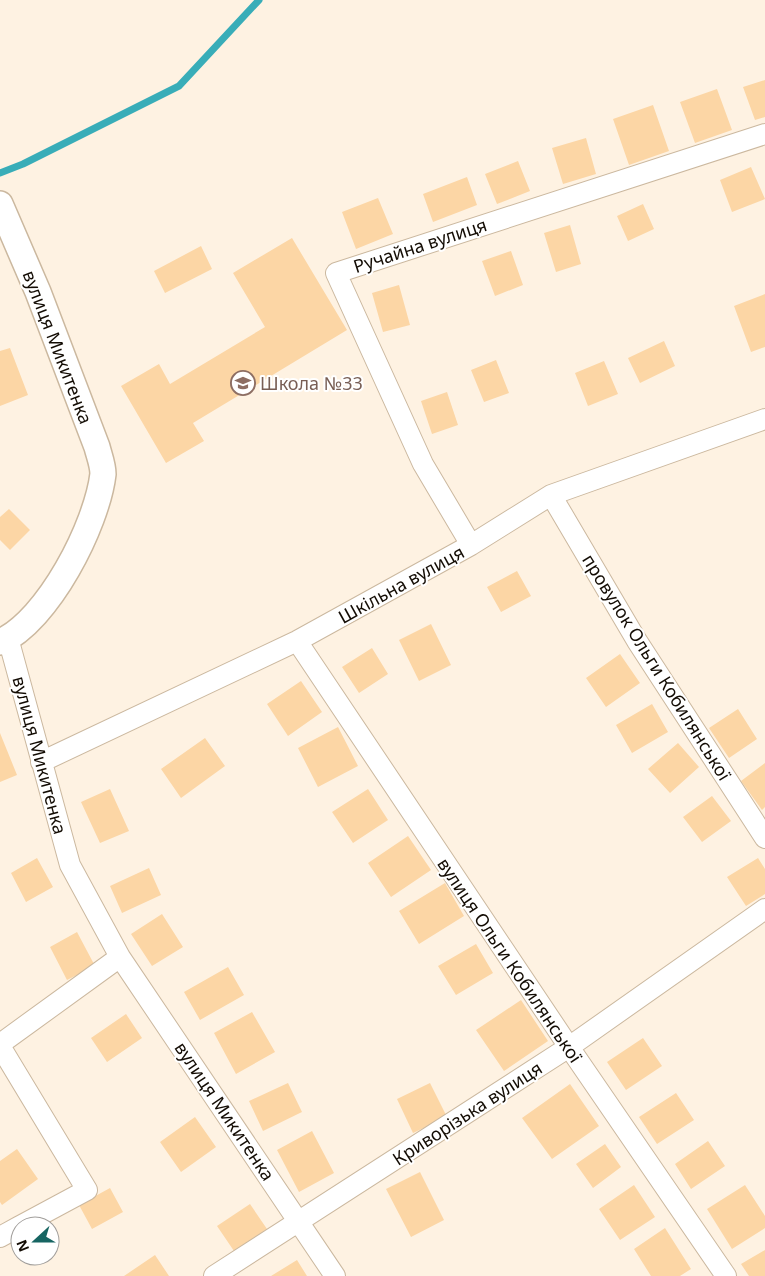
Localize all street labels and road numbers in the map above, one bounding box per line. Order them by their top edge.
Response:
street label: Ручайна вулиця [350,212,490,278]
street label: вулиця Микитенка [18,267,98,427]
street label: Шкільна вулиця [334,539,468,629]
street label: провулок Ольги Кобилянської [577,549,737,785]
street label: вулиця Микитенка [7,673,73,837]
street label: вулиця Ольги Кобилянської [432,853,588,1067]
street label: вулиця Микитенка [170,1037,280,1185]
street label: Криворізька вулиця [388,1056,546,1170]

